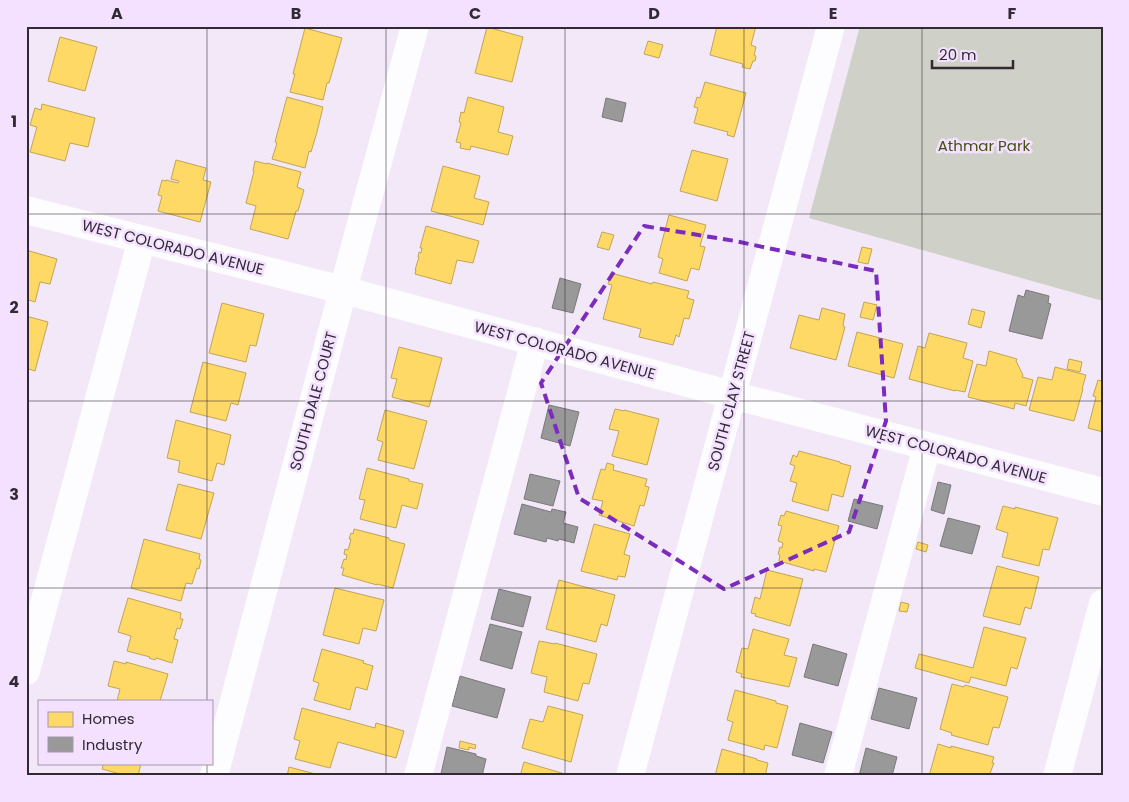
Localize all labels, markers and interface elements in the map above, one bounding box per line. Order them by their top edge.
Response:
text: A [111,2,123,25]
text: B [291,2,301,25]
text: C [469,2,481,25]
text: D [648,2,660,25]
text: E [829,2,837,25]
text: F [1008,2,1017,25]
scale bar [932,38,1013,70]
text: 20 m [939,44,977,65]
text: 1 [11,110,17,133]
park label: Athmar Park [938,135,1031,156]
street label: WEST COLORADO AVENUE [80,214,266,280]
text: 2 [9,296,19,319]
street label: WEST COLORADO AVENUE [472,316,658,384]
street label: SOUTH DALE COURT [284,329,342,473]
street label: SOUTH CLAY STREET [702,329,760,473]
street label: WEST COLORADO AVENUE [863,420,1049,488]
text: 3 [9,483,19,506]
text: 4 [9,670,20,693]
legend [38,700,212,764]
text: Homes [82,708,135,729]
text: Industry [82,734,143,755]

